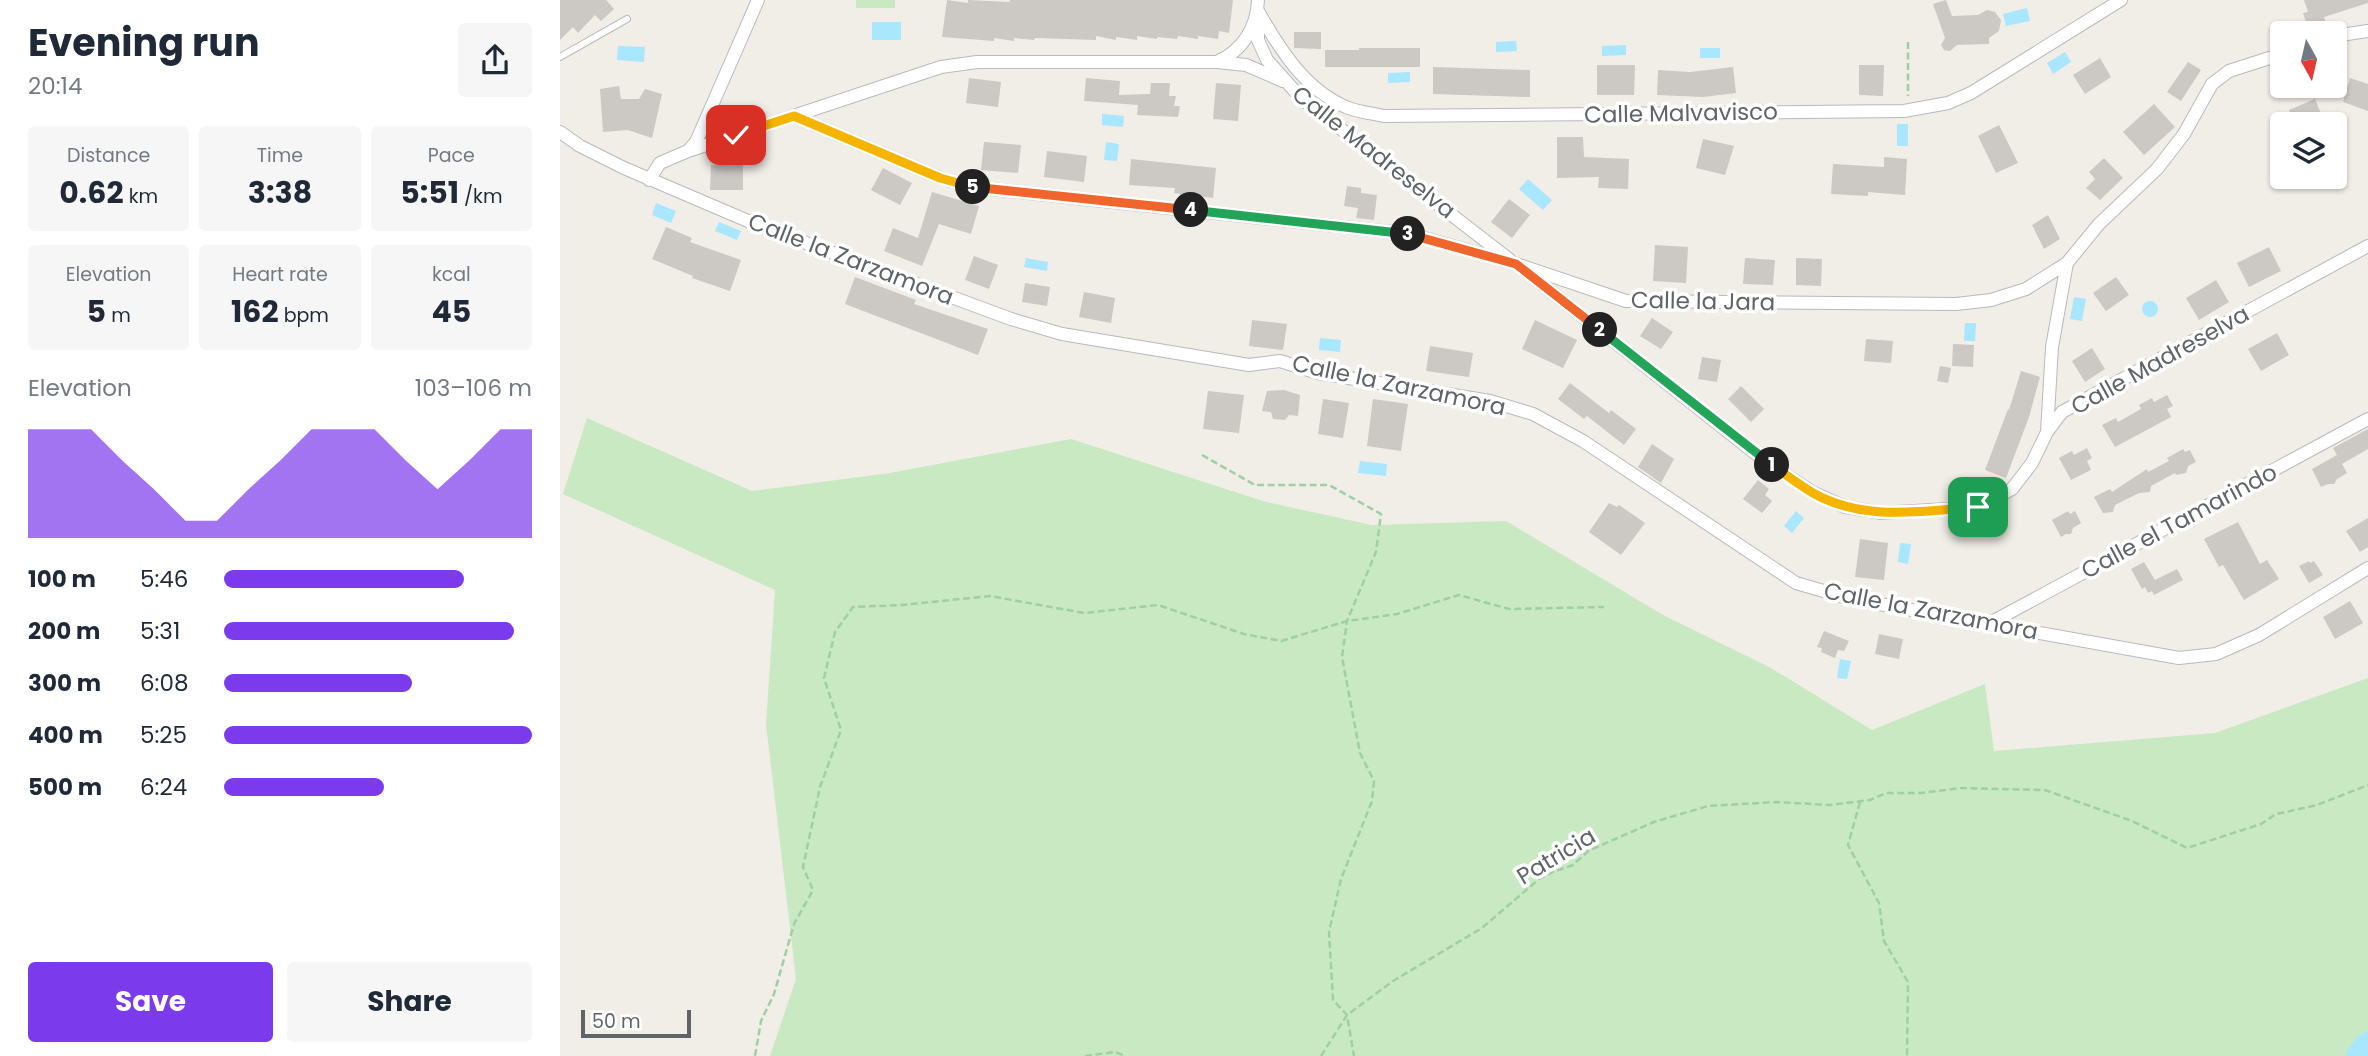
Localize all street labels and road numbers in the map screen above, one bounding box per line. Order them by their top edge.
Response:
street label: Calle Madreselva [1286,78,1462,226]
street label: Calle Malvavisco [1584,95,1778,131]
street label: Calle la Zarzamora [744,205,958,313]
street label: Calle la Jara [1631,284,1775,318]
street label: Calle Madreselva [2065,298,2255,422]
street label: Calle la Zarzamora [1289,347,1509,423]
street label: Calle el Tamarindo [2075,456,2283,586]
street label: Calle la Zarzamora [1821,575,2041,647]
street label: Patricia [1511,820,1601,892]

